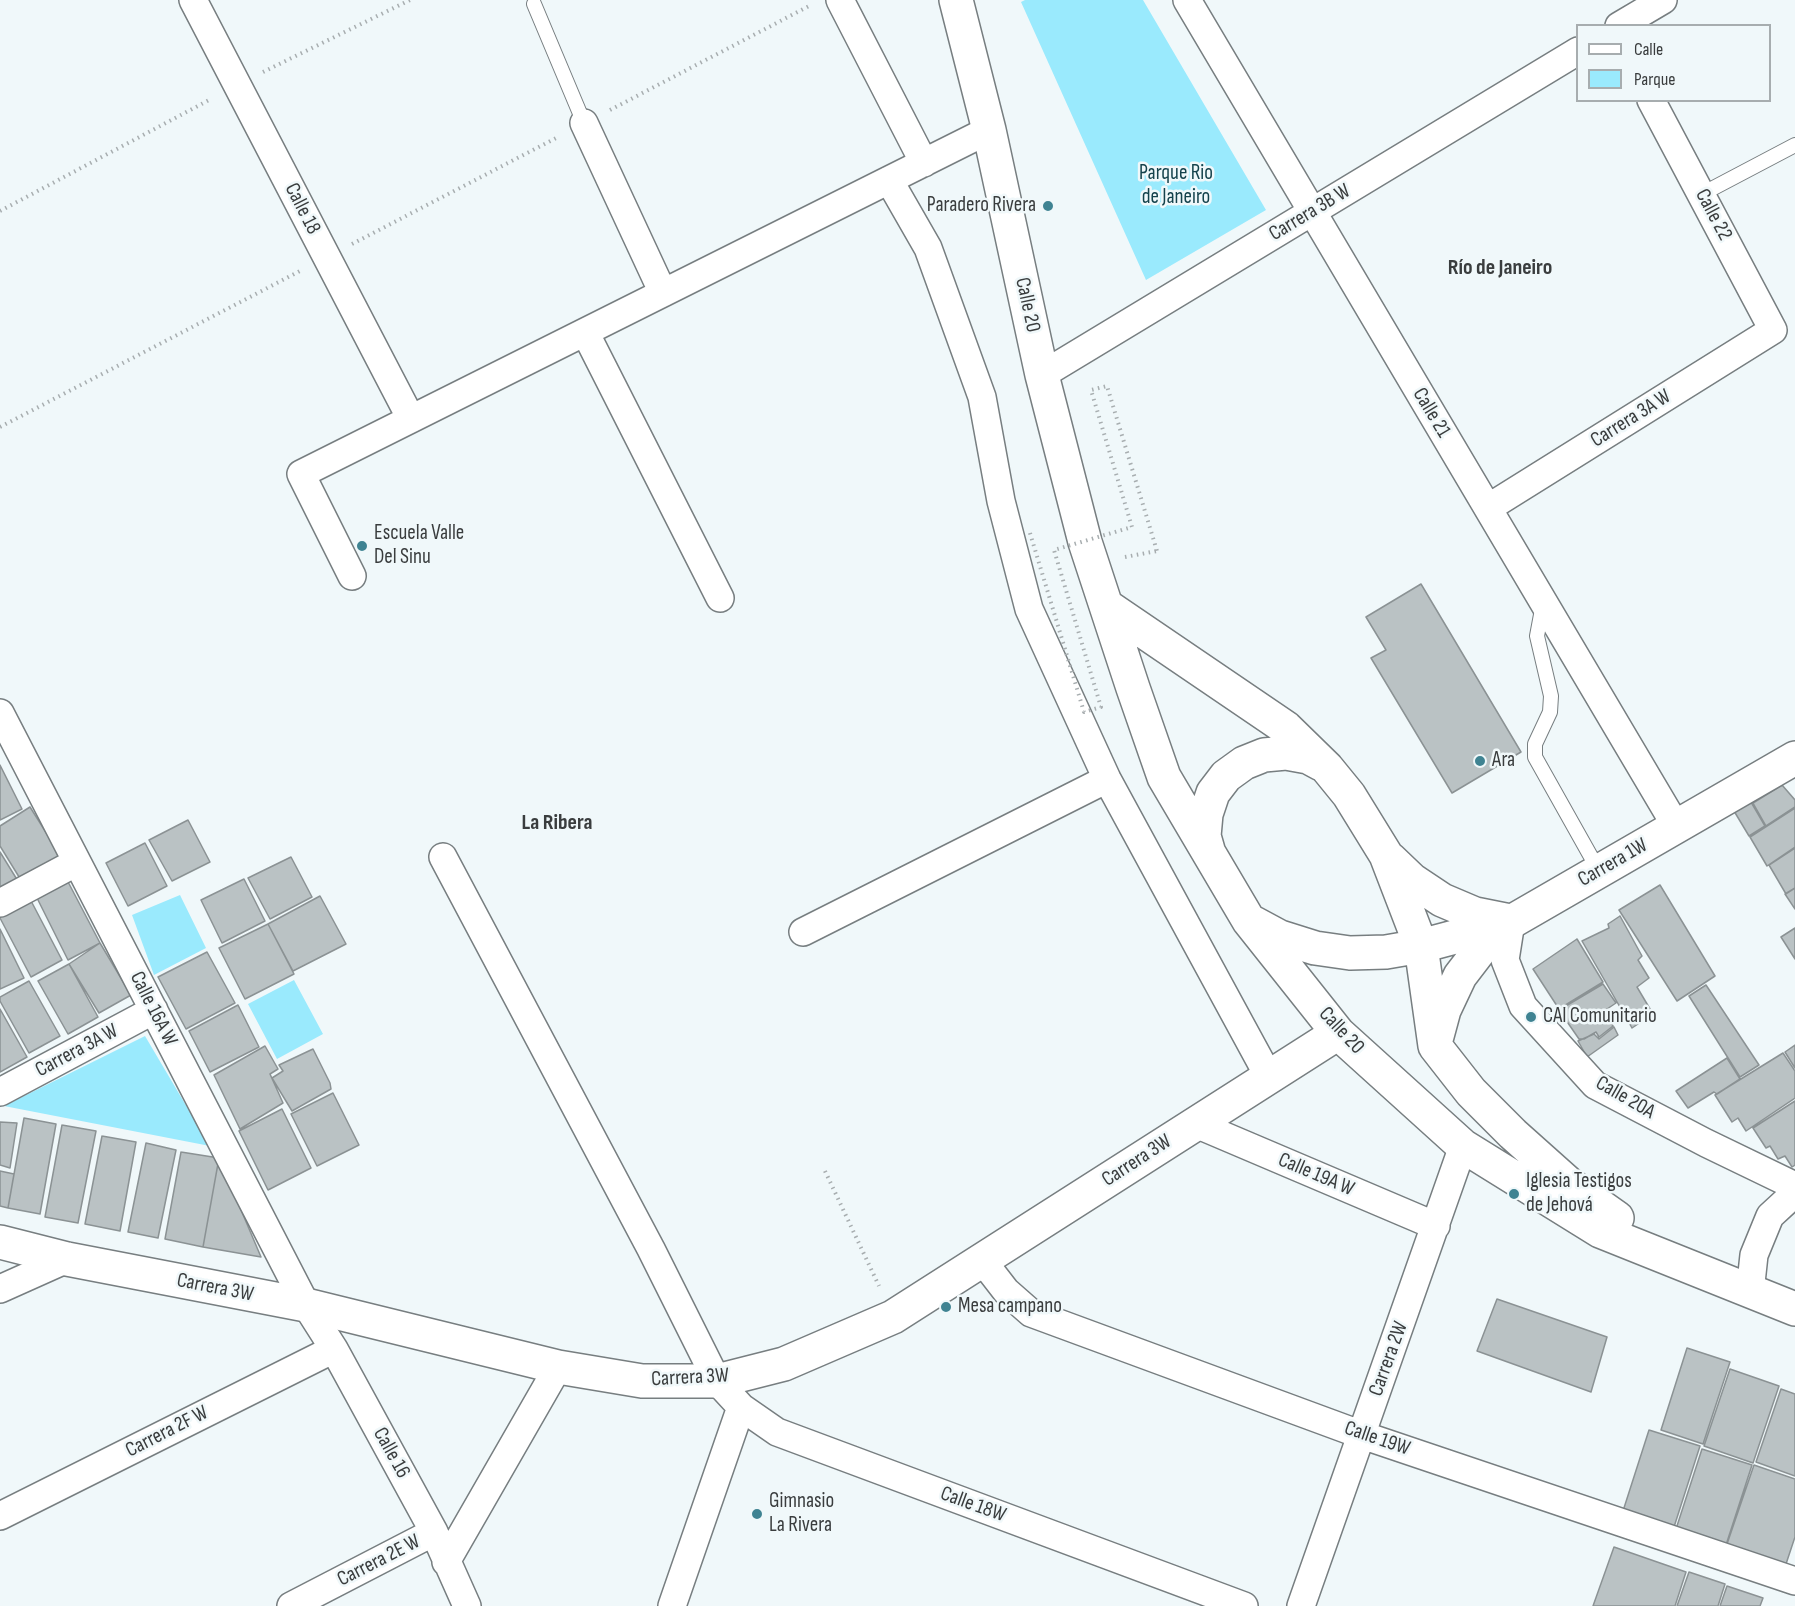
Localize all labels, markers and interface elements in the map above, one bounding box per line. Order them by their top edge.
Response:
legend [1576,24,1771,102]
text: Calle [1634,39,1663,60]
text: Parque [1634,69,1675,90]
park label: Parque Rio de Janeiro [1139,161,1213,211]
street label: Calle 18 [279,179,325,239]
street label: Carrera 3B W [1265,179,1355,247]
street label: Calle 22 [1689,185,1737,245]
place label: Paradero Rivera [927,193,1036,219]
marker: Paradero Rivera [1041,199,1055,213]
district label: Río de Janeiro [1448,255,1552,281]
street label: Calle 20 [1009,275,1045,335]
street label: Calle 21 [1406,384,1456,442]
street label: Carrera 3A W [1586,384,1676,454]
place label: Escuela Valle Del Sinu [374,521,464,571]
marker: Escuela Valle Del Sinu [355,539,369,553]
place label: Ara [1492,748,1515,774]
marker: Ara [1473,754,1487,768]
district label: La Ribera [522,810,592,836]
street label: Carrera 1W [1574,833,1652,893]
street label: Calle 16A W [124,968,182,1050]
street label: Calle 20 [1313,1002,1369,1060]
place label: CAI Comunitario [1543,1004,1657,1030]
marker: CAI Comunitario [1524,1010,1538,1024]
street label: Carrera 3A W [31,1019,123,1083]
street label: Calle 20A [1591,1071,1659,1125]
street label: Carrera 3W [1098,1129,1176,1193]
street label: Calle 19A W [1274,1148,1358,1202]
place label: Iglesia Testigos de Jehová [1526,1169,1632,1219]
marker: Iglesia Testigos de Jehová [1507,1187,1521,1201]
street label: Carrera 3W [174,1268,256,1308]
place label: Mesa campano [958,1294,1062,1320]
marker: Mesa campano [939,1300,953,1314]
street label: Carrera 2W [1364,1318,1414,1400]
street label: Carrera 3W [651,1363,729,1393]
street label: Carrera 2F W [122,1401,212,1463]
street label: Calle 19W [1341,1416,1413,1462]
street label: Calle 16 [367,1423,415,1483]
street label: Calle 18W [937,1482,1009,1528]
place label: Gimnasio La Rivera [769,1489,834,1539]
marker: Gimnasio La Rivera [750,1507,764,1521]
street label: Carrera 2E W [333,1529,425,1593]

